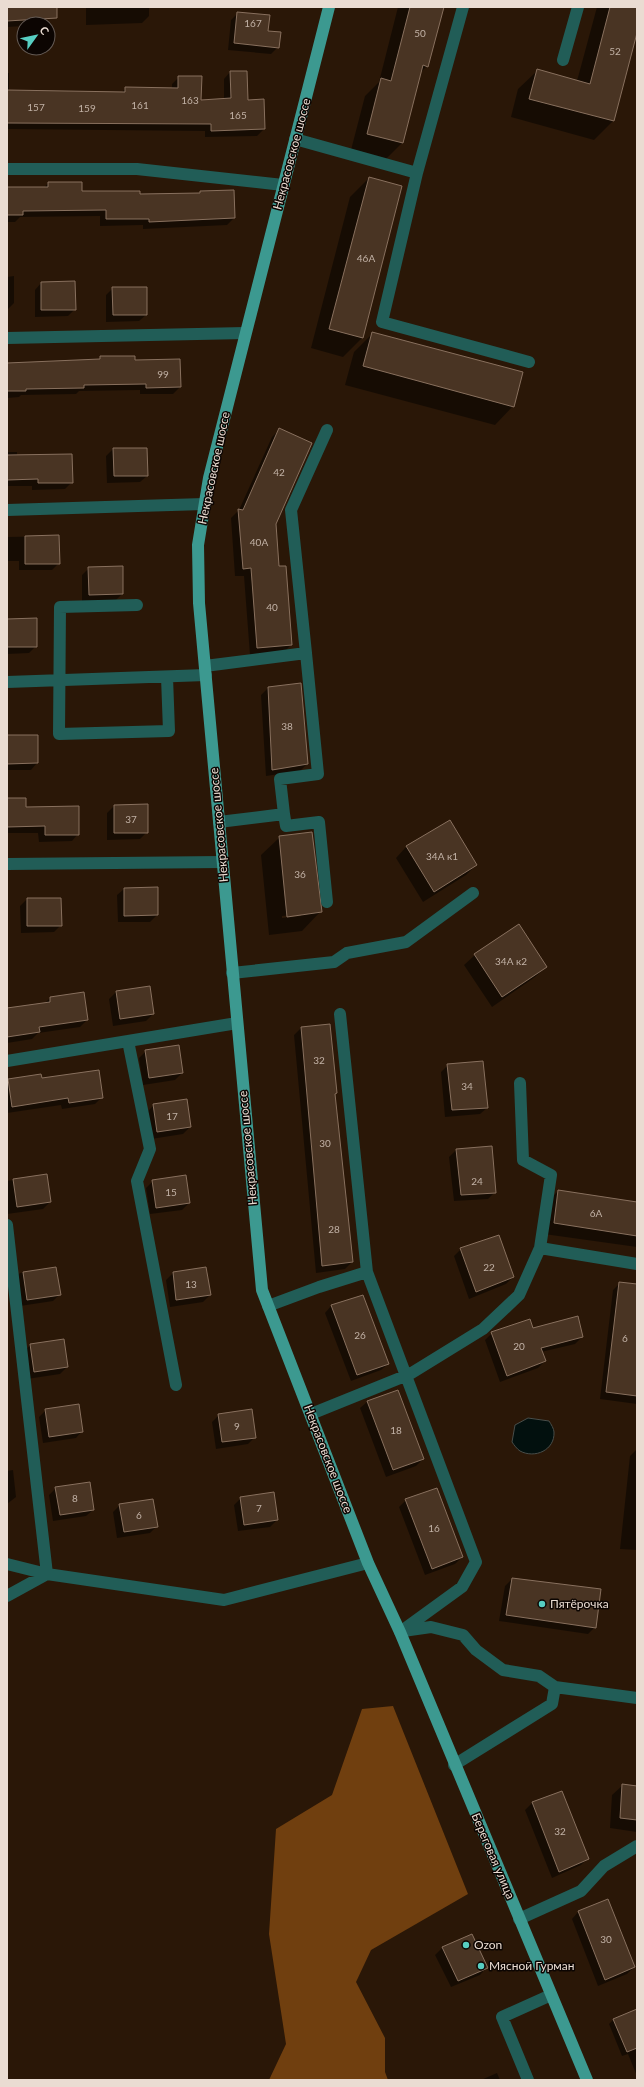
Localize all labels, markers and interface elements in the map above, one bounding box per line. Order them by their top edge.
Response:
north arrow [16,16,56,56]
house number: 167 [244,17,262,29]
text: С [37,24,53,37]
house number: 50 [414,27,426,39]
house number: 52 [609,45,621,57]
house number: 163 [181,94,199,106]
street label: Некрасовское шоссе [269,97,314,211]
house number: 161 [131,99,149,111]
house number: 157 [27,101,45,113]
house number: 159 [78,102,96,114]
house number: 165 [229,109,247,121]
house number: 46А [357,252,375,264]
house number: 99 [157,368,169,380]
street label: Некрасовское шоссе [194,410,233,526]
house number: 42 [273,466,285,478]
house number: 40А [250,536,268,548]
house number: 40 [266,601,278,613]
house number: 38 [281,720,293,732]
street label: Некрасовское шоссе [206,767,231,883]
house number: 37 [125,813,137,825]
house number: 34А к1 [426,850,458,862]
house number: 36 [294,868,306,880]
house number: 34А к2 [495,955,527,967]
house number: 32 [313,1054,325,1066]
house number: 34 [461,1080,473,1092]
street label: Некрасовское шоссе [235,1090,260,1206]
house number: 17 [166,1110,178,1122]
house number: 30 [319,1137,331,1149]
house number: 24 [471,1175,483,1187]
house number: 15 [165,1186,177,1198]
house number: 6А [590,1207,603,1219]
house number: 28 [328,1223,340,1235]
house number: 22 [483,1261,495,1273]
house number: 13 [185,1278,197,1290]
house number: 26 [354,1329,366,1341]
house number: 6 [622,1332,628,1344]
house number: 20 [513,1340,525,1352]
street label: Некрасовское шоссе [301,1403,356,1515]
house number: 9 [234,1420,240,1432]
house number: 18 [390,1424,402,1436]
house number: 8 [72,1492,78,1504]
house number: 7 [256,1502,262,1514]
house number: 6 [136,1509,142,1521]
house number: 16 [428,1522,440,1534]
place label: Пятёрочка [550,1596,609,1611]
marker: Пятёрочка [537,1599,547,1609]
street label: Береговая улица [469,1811,518,1901]
house number: 32 [554,1825,566,1837]
house number: 30 [600,1933,612,1945]
place label: Ozon [474,1937,502,1952]
marker: Ozon [461,1940,471,1950]
place label: Мясной Гурман [489,1958,575,1973]
marker: Мясной Гурман [476,1961,486,1971]

